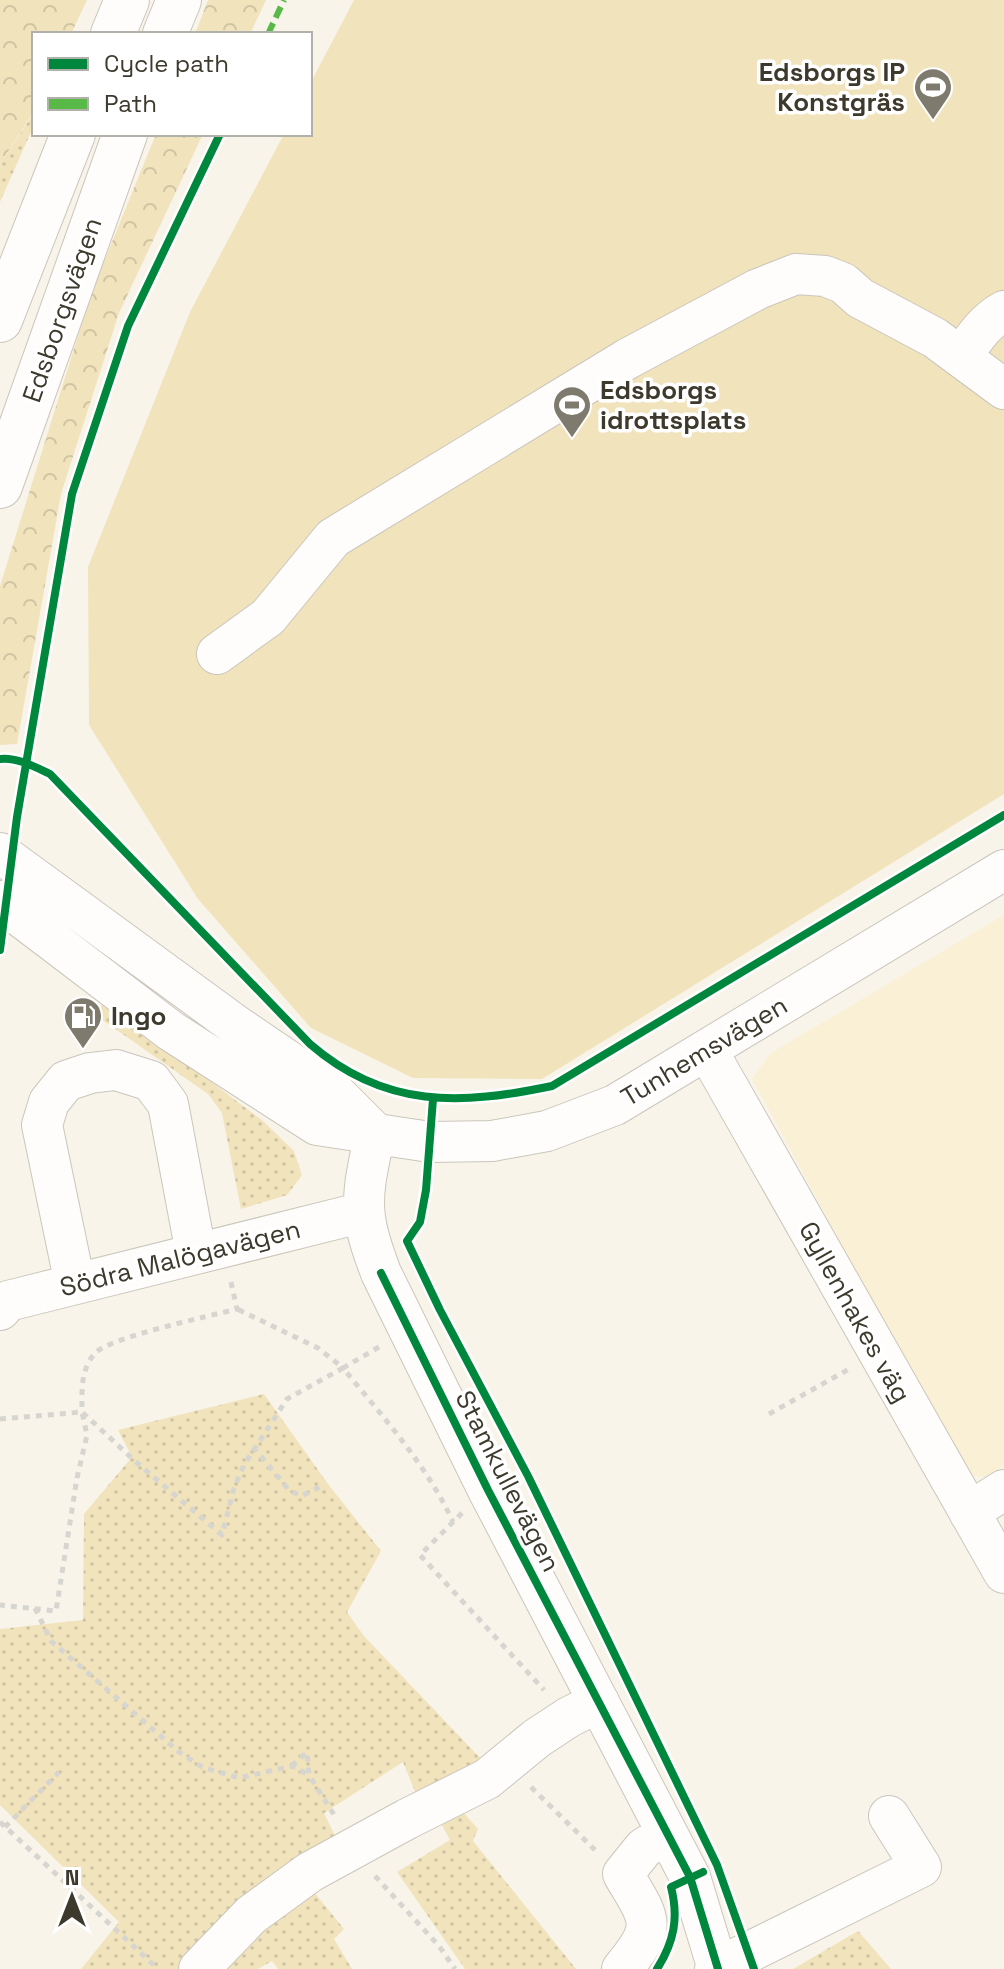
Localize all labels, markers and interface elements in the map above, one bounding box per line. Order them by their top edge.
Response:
legend [32,32,312,136]
text: Cycle path [104,48,229,79]
place label: Edsborgs IP Konstgräs [759,55,905,119]
sports icon: Edsborgs IP Konstgräs [912,66,954,121]
text: Path [104,88,157,119]
street label: Edsborgsvägen [14,213,110,407]
place label: Edsborgs idrottsplats [600,373,746,437]
sports icon: Edsborgs idrottsplats [551,384,593,439]
street label: Tunhemsvägen [615,988,793,1114]
fuel station icon: Ingo [62,995,104,1050]
place label: Ingo [111,999,166,1033]
street label: Södra Malögavägen [56,1212,304,1304]
street label: Gyllenhakes väg [791,1215,919,1409]
street label: Stamkullevägen [448,1385,568,1577]
north arrow [32,1857,112,1937]
text: N [65,1863,79,1891]

